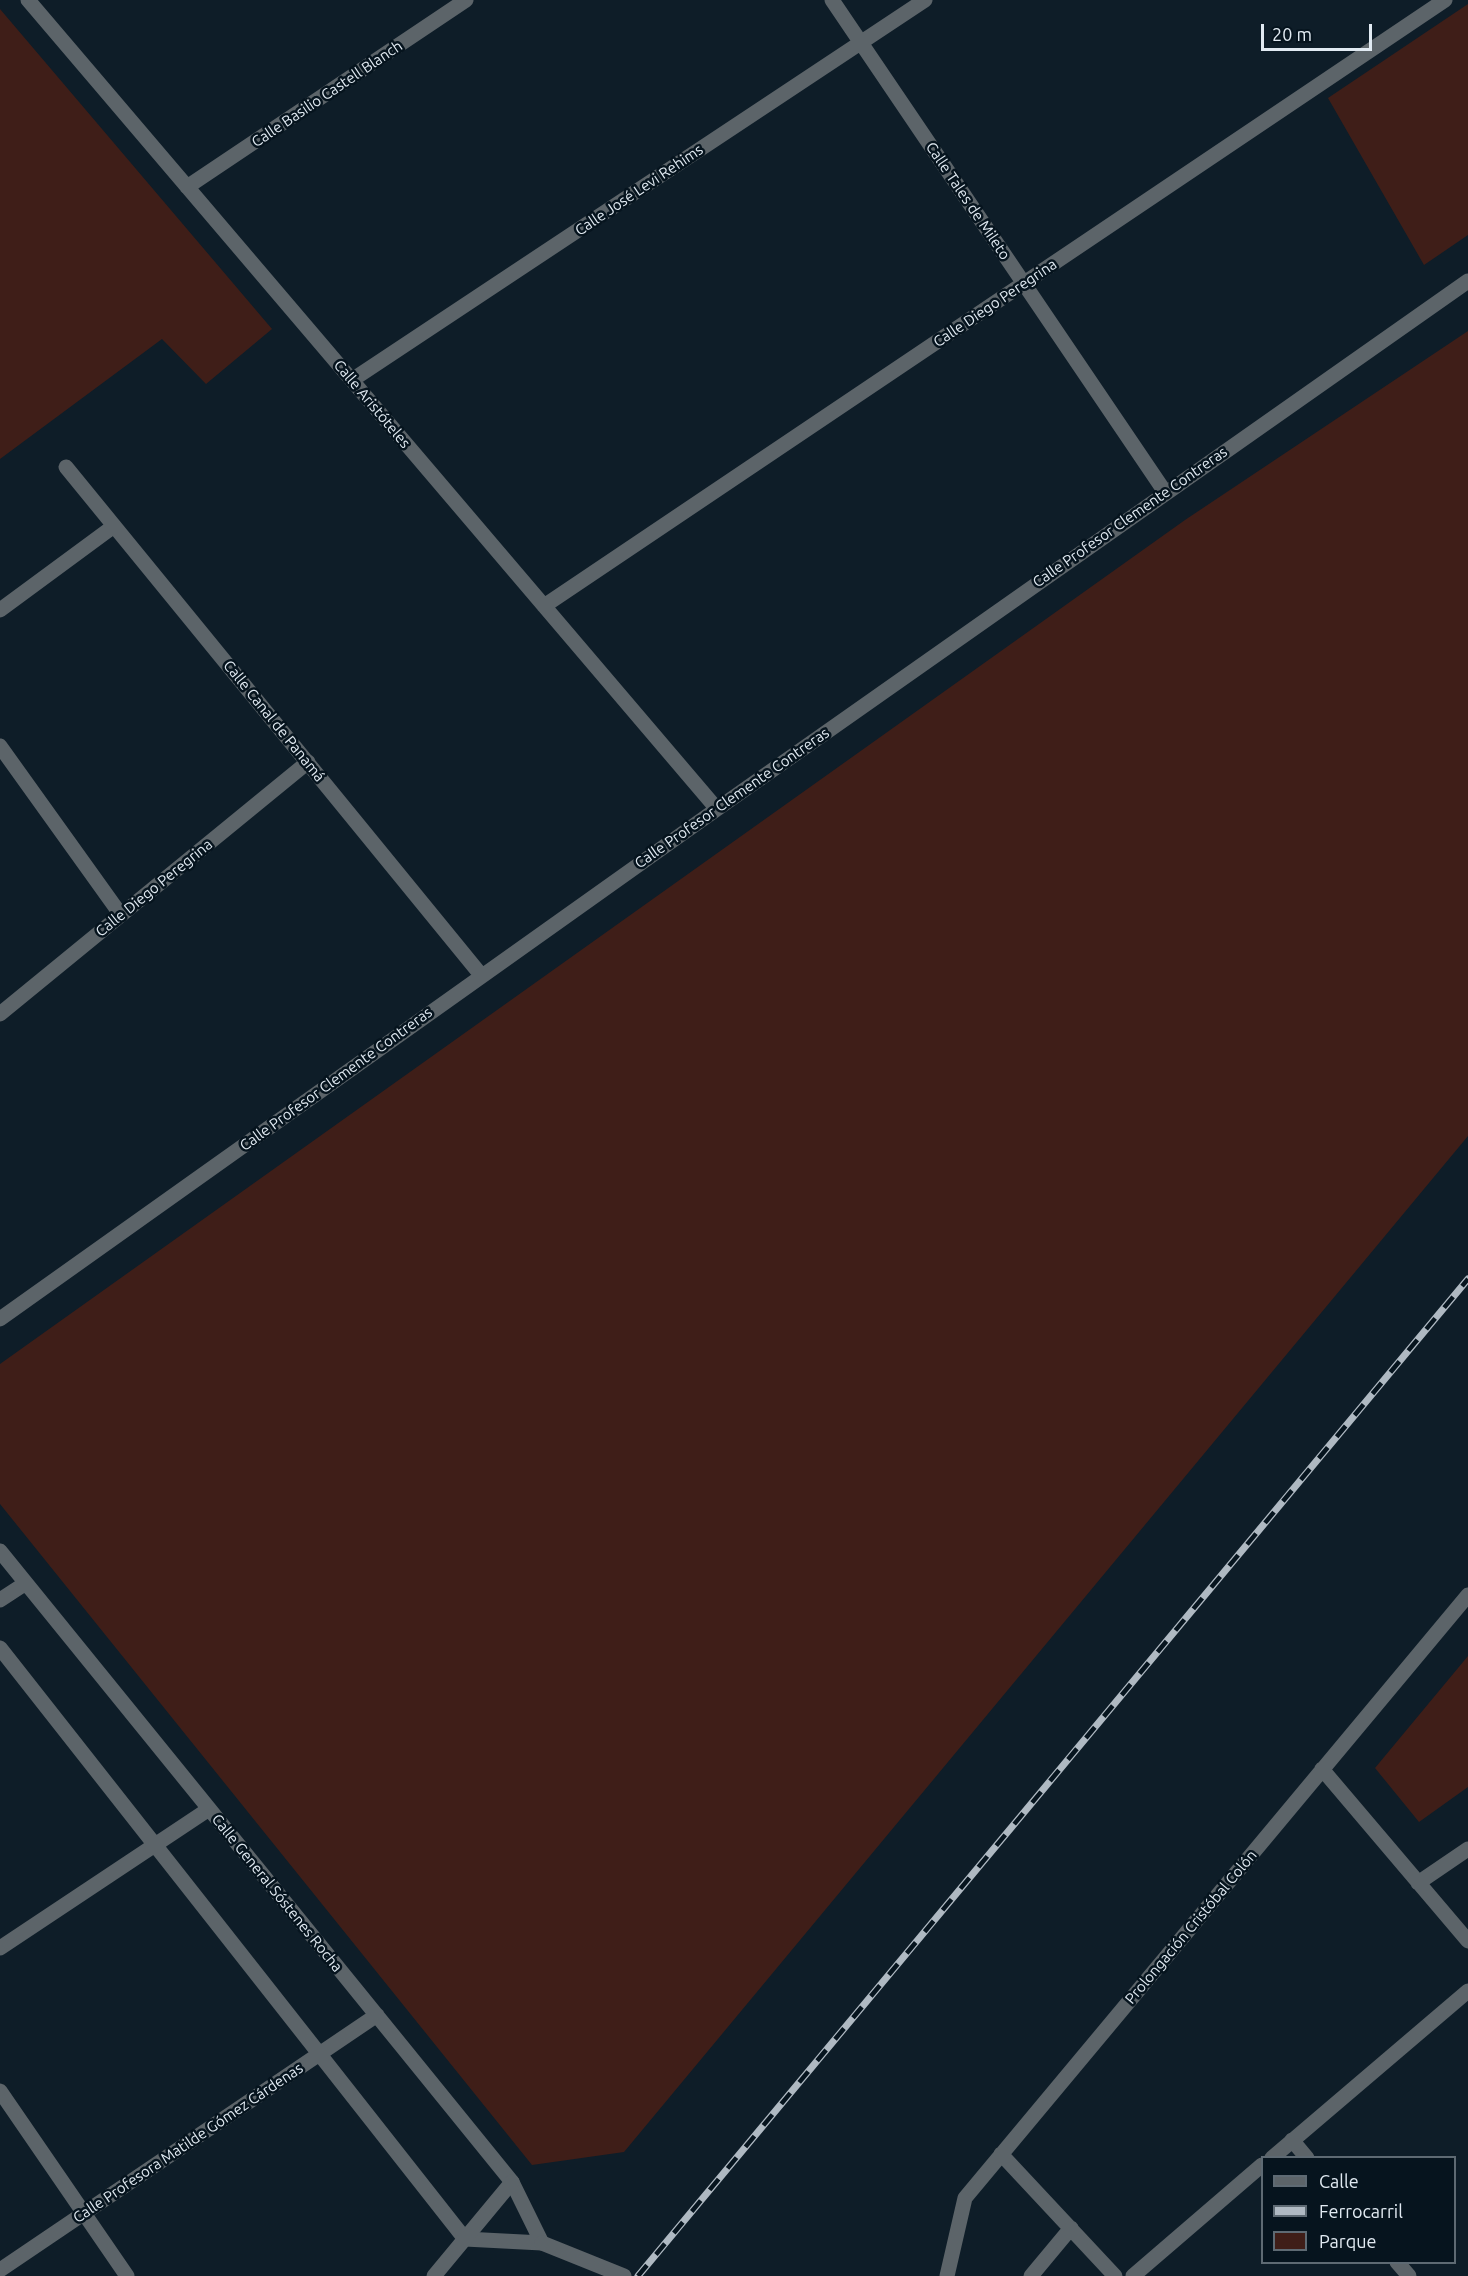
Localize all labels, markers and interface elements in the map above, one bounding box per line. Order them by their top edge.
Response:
scale bar [1264,12,1375,50]
text: 20 m [1272,24,1312,44]
street label: Calle Basilio Castell Blanch [248,37,406,151]
street label: Calle Tales de Mileto [922,139,1014,263]
street label: Calle José Levi Rehims [572,140,706,240]
street label: Calle Diego Peregrina [930,255,1060,351]
street label: Calle Aristóteles [330,356,414,452]
street label: Calle Profesor Clemente Contreras [1029,443,1231,591]
street label: Calle Canal de Panamá [219,657,329,785]
street label: Calle Profesor Clemente Contreras [631,724,833,872]
street label: Calle Diego Peregrina [92,835,216,941]
street label: Calle Profesor Clemente Contreras [236,1003,436,1155]
street label: Calle General Sóstenes Rocha [208,1811,346,1975]
street label: Prolongación Cristóbal Colón [1121,1846,1261,2008]
street label: Calle Profesora Matilde Gómez Cárdenas [70,2059,306,2227]
legend [1261,2156,1456,2264]
text: Calle [1319,2171,1359,2191]
text: Ferrocarril [1319,2201,1403,2221]
text: Parque [1319,2231,1376,2251]

